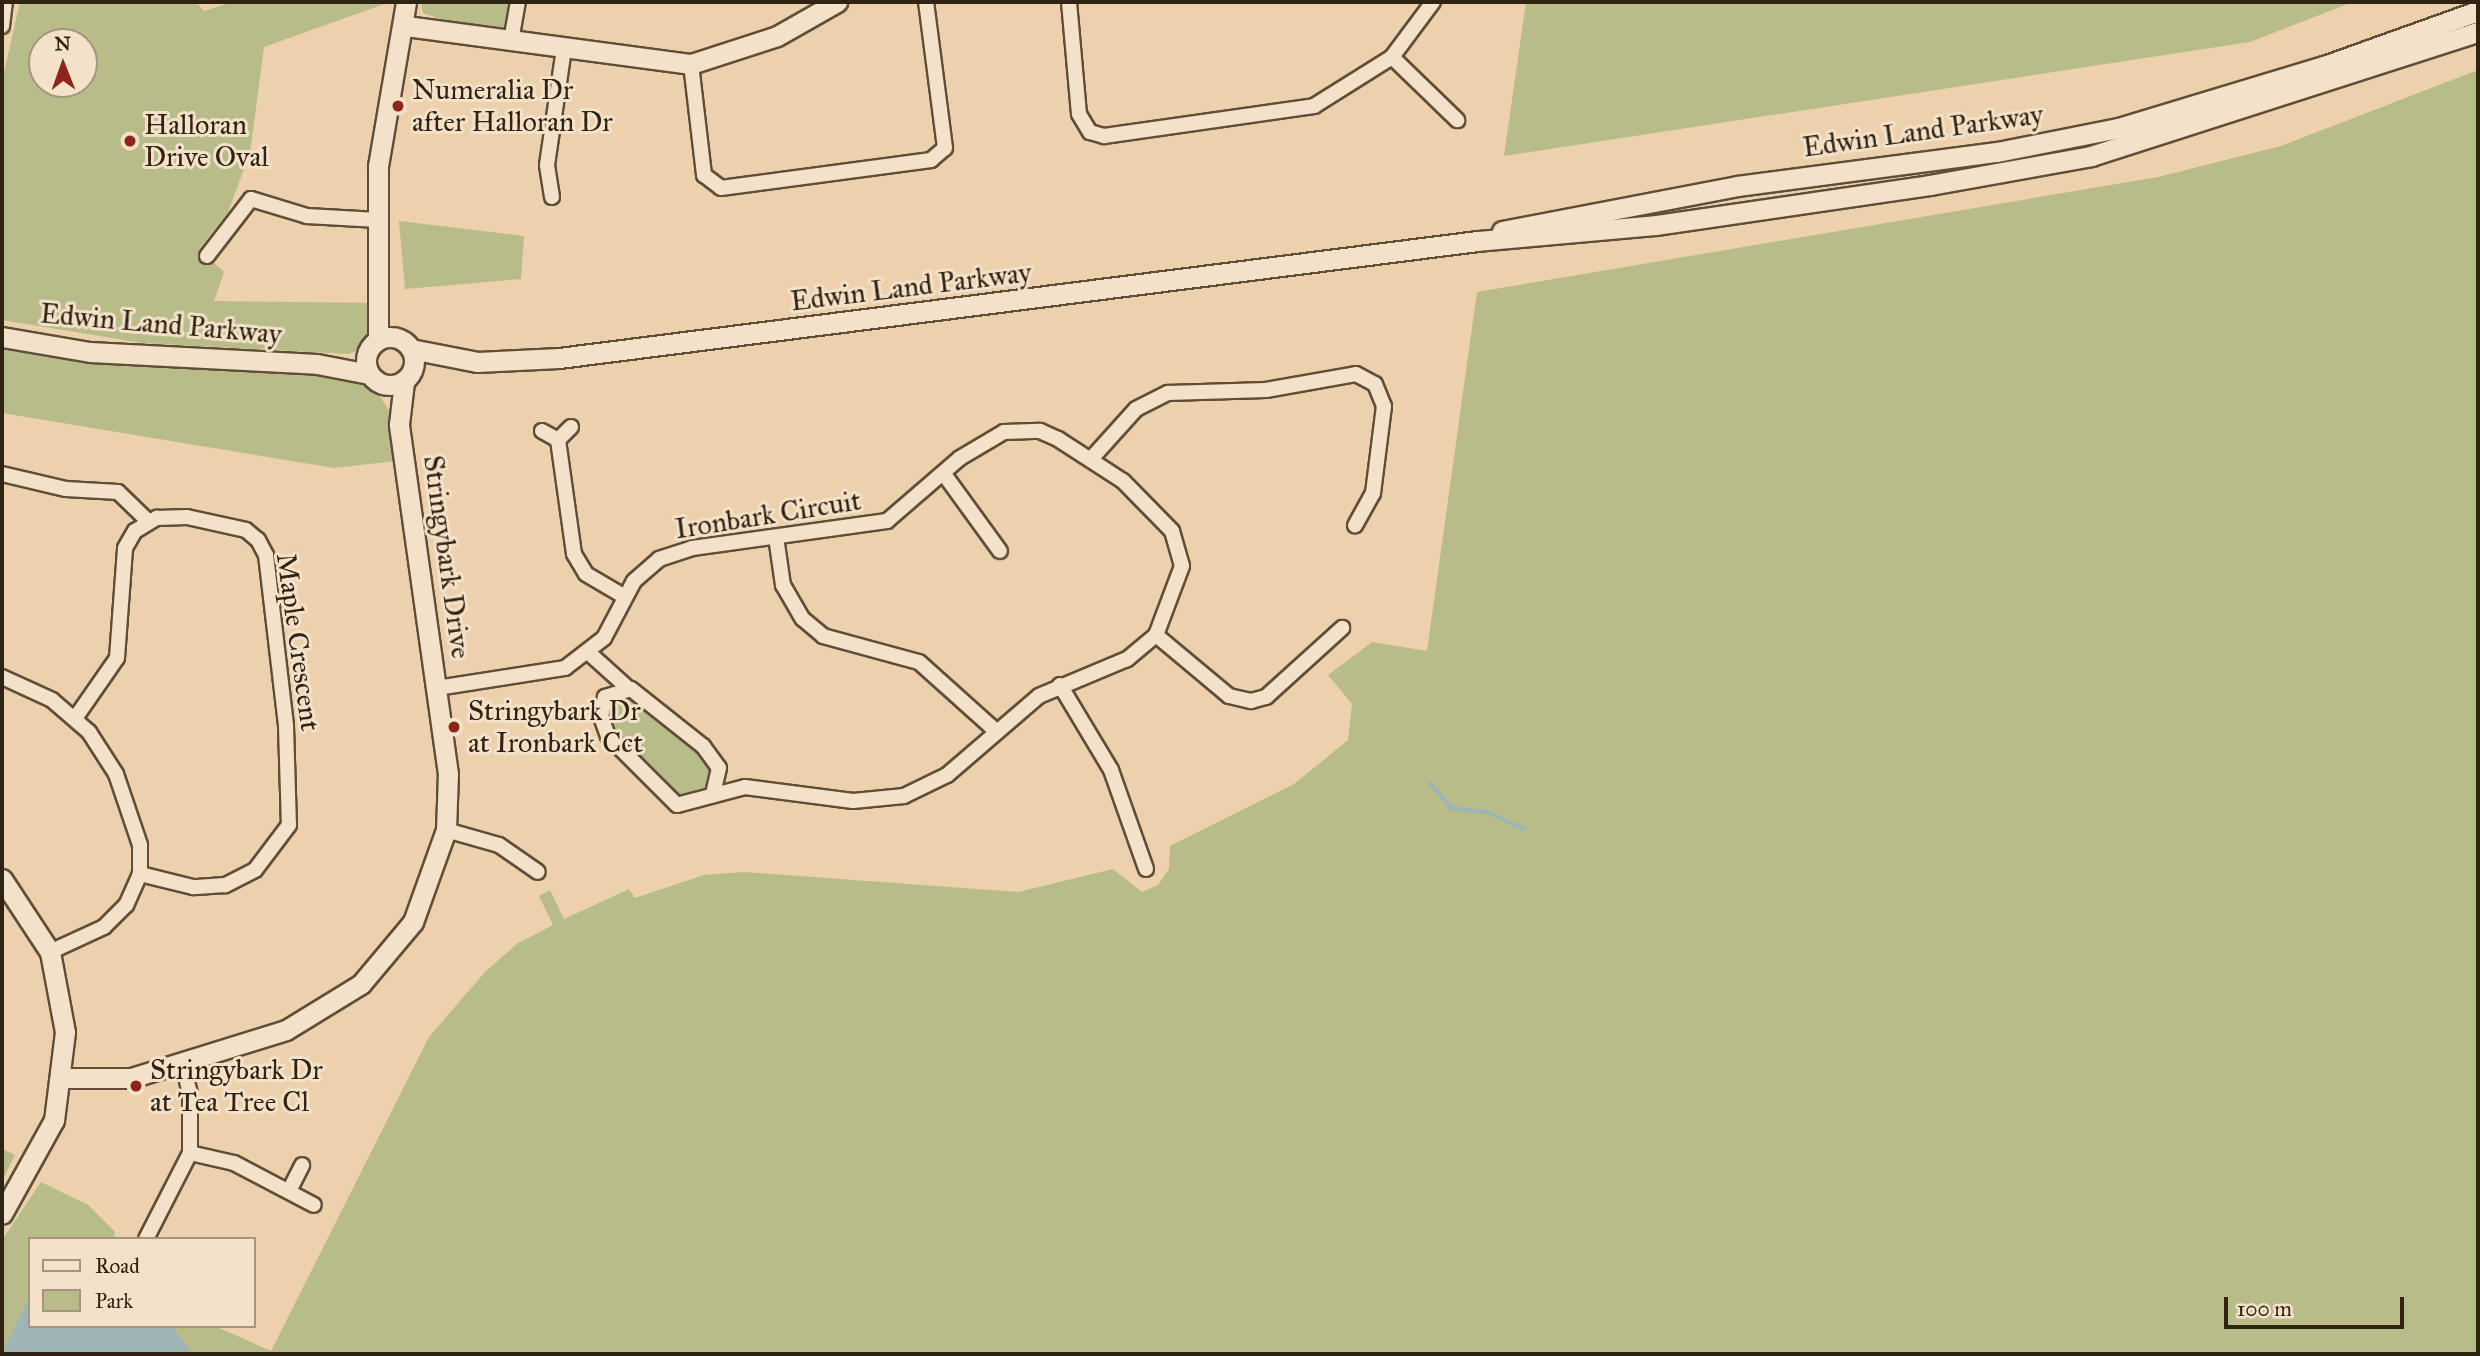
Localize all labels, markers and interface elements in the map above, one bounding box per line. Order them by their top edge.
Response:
north arrow [28,28,98,98]
text: N [54,32,71,55]
place label: Numeralia Dr after Halloran Dr [412,73,613,139]
street label: Edwin Land Parkway [1801,97,2045,165]
marker: Numeralia Dr after Halloran Dr [390,98,406,114]
place label: Halloran Drive Oval [144,108,269,174]
marker: Halloran Drive Oval [122,133,138,149]
street label: Edwin Land Parkway [789,256,1033,318]
street label: Edwin Land Parkway [39,297,283,351]
street label: Stringybark Drive [416,453,478,661]
street label: Ironbark Circuit [673,484,863,546]
street label: Maple Crescent [269,551,327,733]
place label: Stringybark Dr at Ironbark Cct [468,694,643,760]
marker: Stringybark Dr at Ironbark Cct [446,719,462,735]
place label: Stringybark Dr at Tea Tree Cl [150,1053,323,1119]
marker: Stringybark Dr at Tea Tree Cl [128,1078,144,1094]
legend [28,1237,256,1328]
text: Road [95,1253,140,1279]
scale bar [2228,1282,2408,1326]
text: Park [95,1288,133,1314]
text: 100 m [2237,1296,2292,1322]

